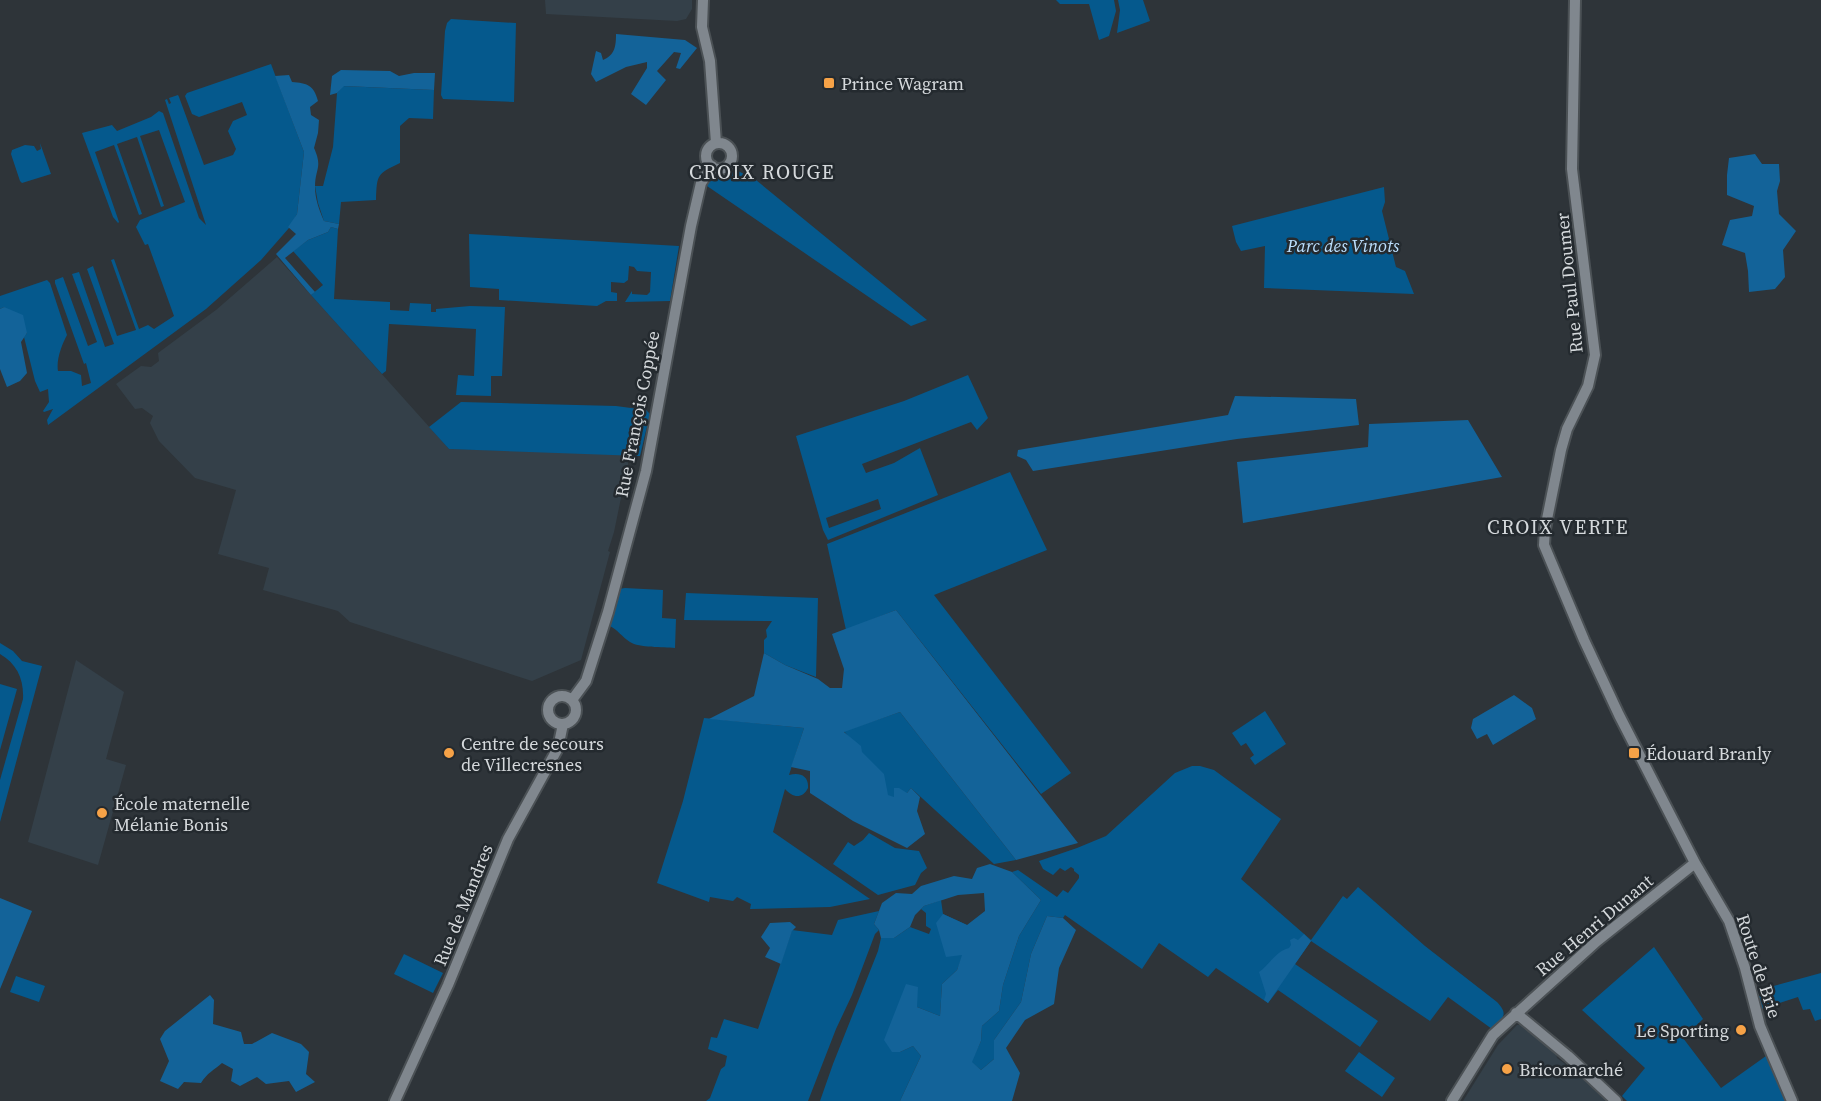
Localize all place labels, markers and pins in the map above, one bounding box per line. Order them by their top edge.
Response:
place label: Prince Wagram [841,71,964,96]
marker: Prince Wagram [822,76,836,90]
place label: Centre de secours de Villecresnes [461,731,604,777]
place label: Édouard Branly [1646,741,1772,766]
marker: Centre de secours de Villecresnes [442,746,456,760]
marker: Édouard Branly [1627,746,1641,760]
place label: École maternelle Mélanie Bonis [114,791,250,837]
marker: École maternelle Mélanie Bonis [95,806,109,820]
place label: Le Sporting [1636,1018,1729,1043]
marker: Le Sporting [1734,1023,1748,1037]
place label: Bricomarché [1519,1057,1623,1082]
marker: Bricomarché [1500,1062,1514,1076]

